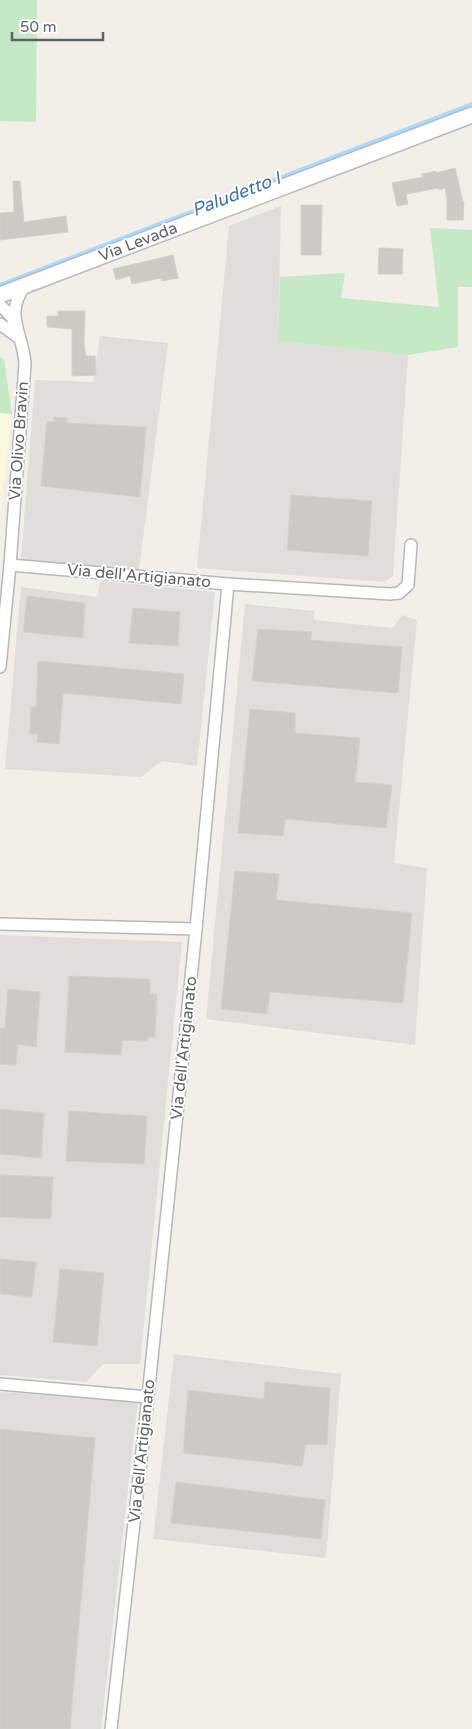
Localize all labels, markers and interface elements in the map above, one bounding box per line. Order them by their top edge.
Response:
scale bar [12,10,104,42]
text: 50 m [20,18,57,36]
water label: Paludetto I [189,166,285,221]
street label: Via Levada [96,218,180,266]
street label: Via Olivo Bravin [5,381,33,501]
street label: Via dell'Artigianato [66,560,212,592]
street label: Via dell'Artigianato [167,975,201,1121]
street label: Via dell'Artigianato [125,1378,159,1524]

